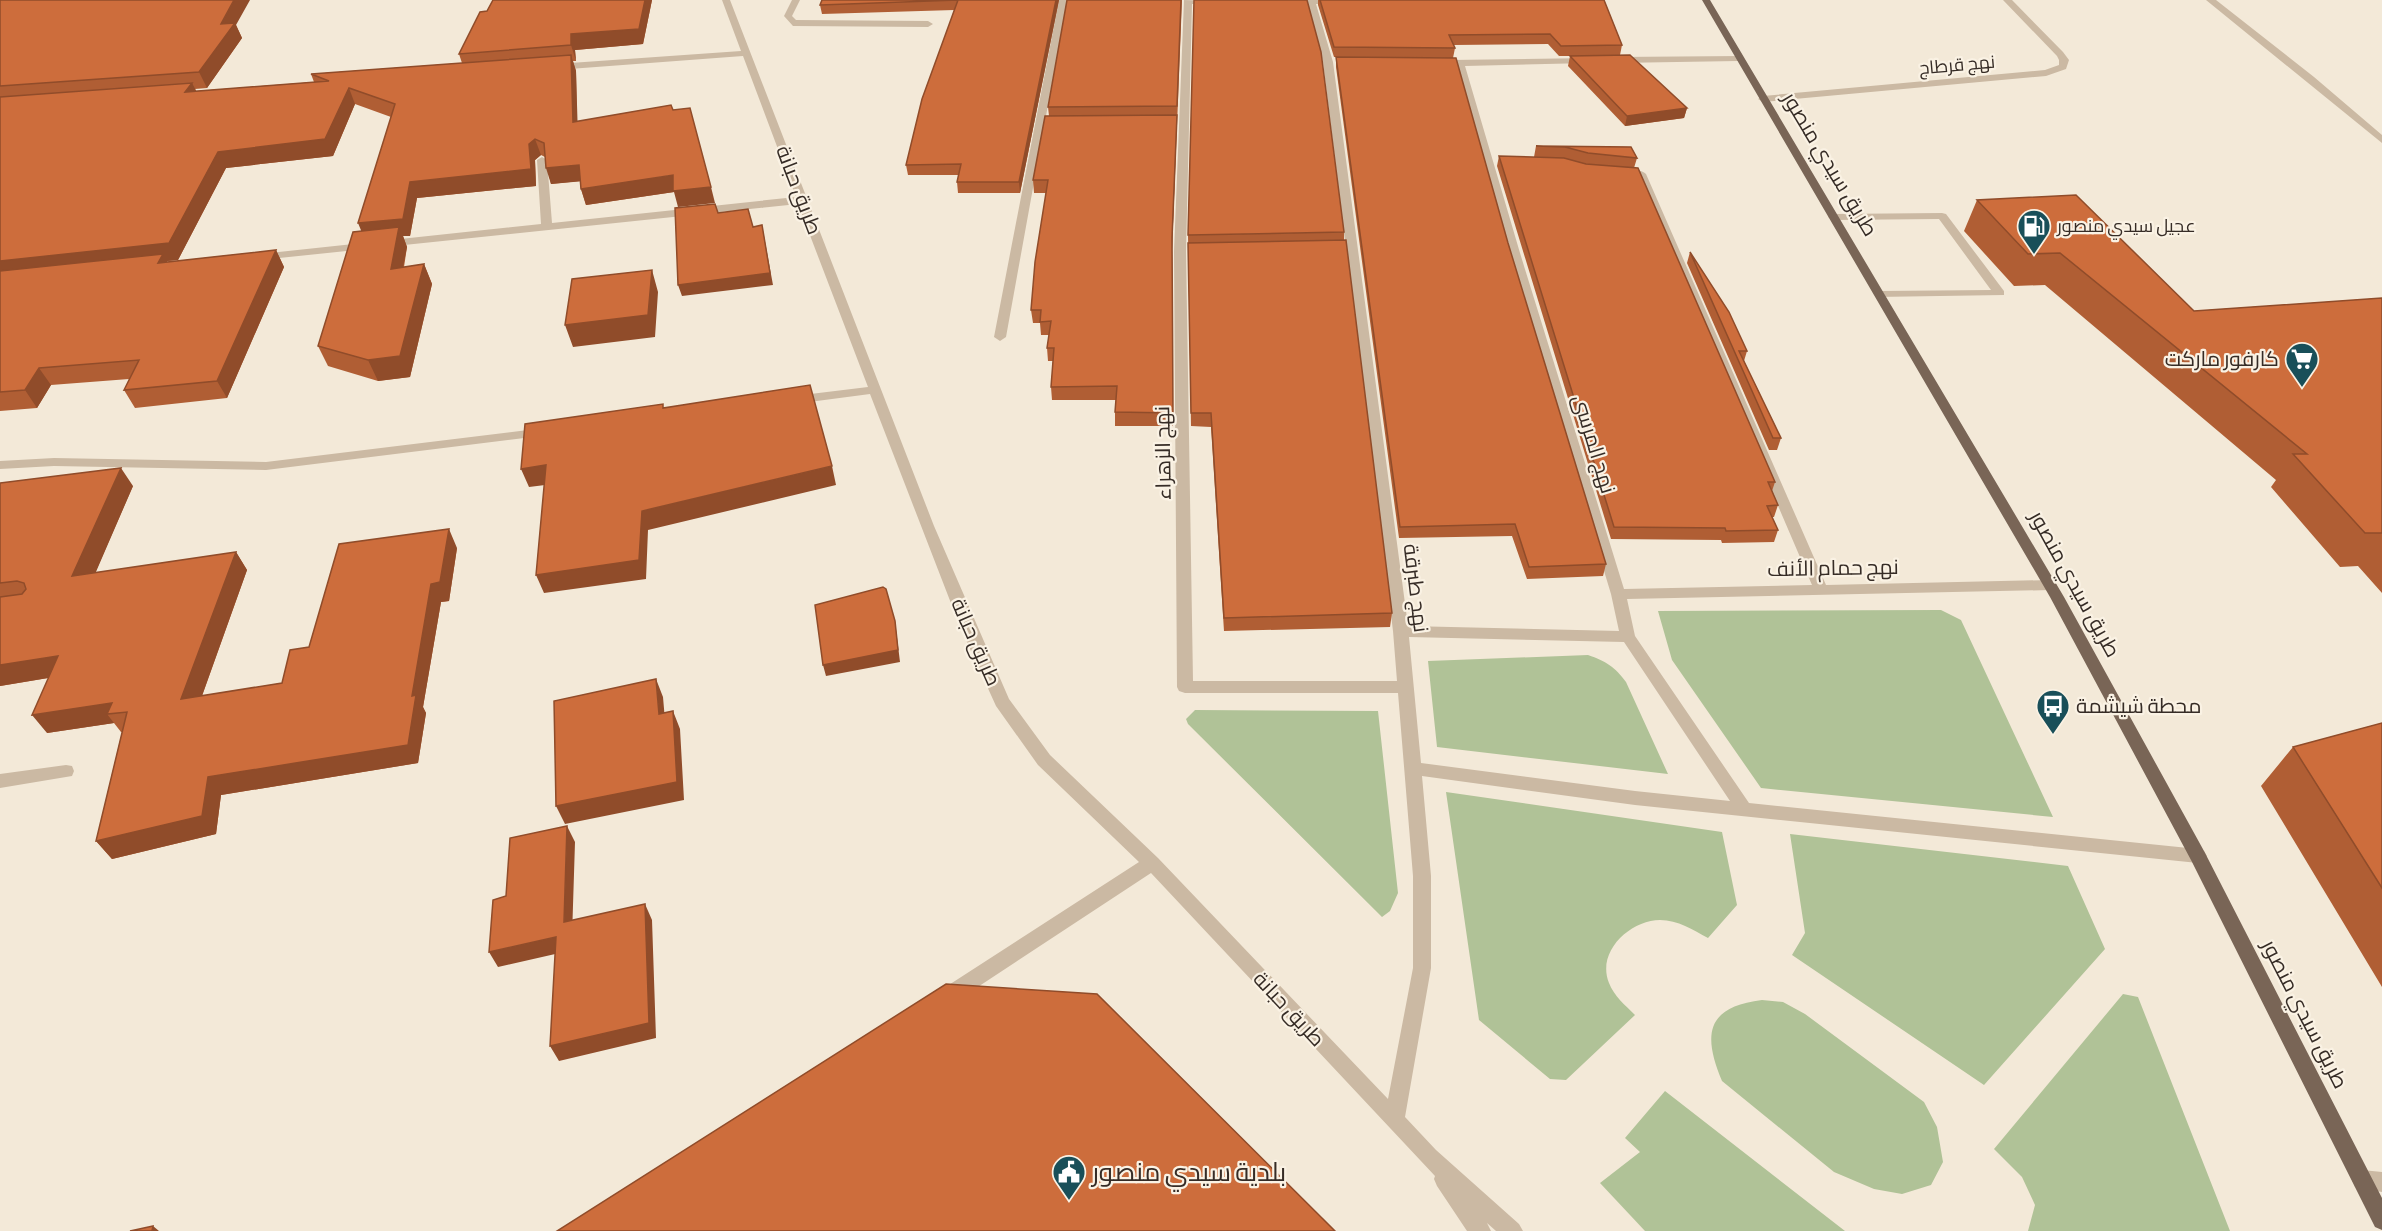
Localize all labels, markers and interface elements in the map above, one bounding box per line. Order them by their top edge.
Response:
street label: نهج قرطاج [1918,54,1996,80]
street label: طريق سيدي منصور [1774,88,1881,242]
street label: طريق حبانة [770,143,825,238]
fuel station icon: عجيل سيدي منصور [2016,208,2052,255]
place label: عجيل سيدي منصور [2056,218,2196,240]
supermarket icon: كارفور ماركت [2284,341,2320,388]
place label: كارفور ماركت [2165,349,2279,371]
street label: نهج المرسى [1566,392,1618,497]
street label: نهج الزهراء [1152,406,1178,500]
street label: طريق سيدي منصور [2021,507,2123,663]
street label: نهج طبرقة [1397,543,1431,634]
street label: نهج حمام الأنف [1767,557,1899,583]
street label: طريق حبانة [945,595,1004,690]
bus stop icon: محطة شيشمة [2035,688,2071,735]
place label: محطة شيشمة [2076,696,2201,717]
street label: طريق سيدي منصور [2253,936,2351,1094]
street label: طريق حبانة [1248,968,1328,1052]
public building icon: بلدية سيدي منصور [1051,1154,1087,1201]
place label: بلدية سيدي منصور [1090,1160,1286,1192]

